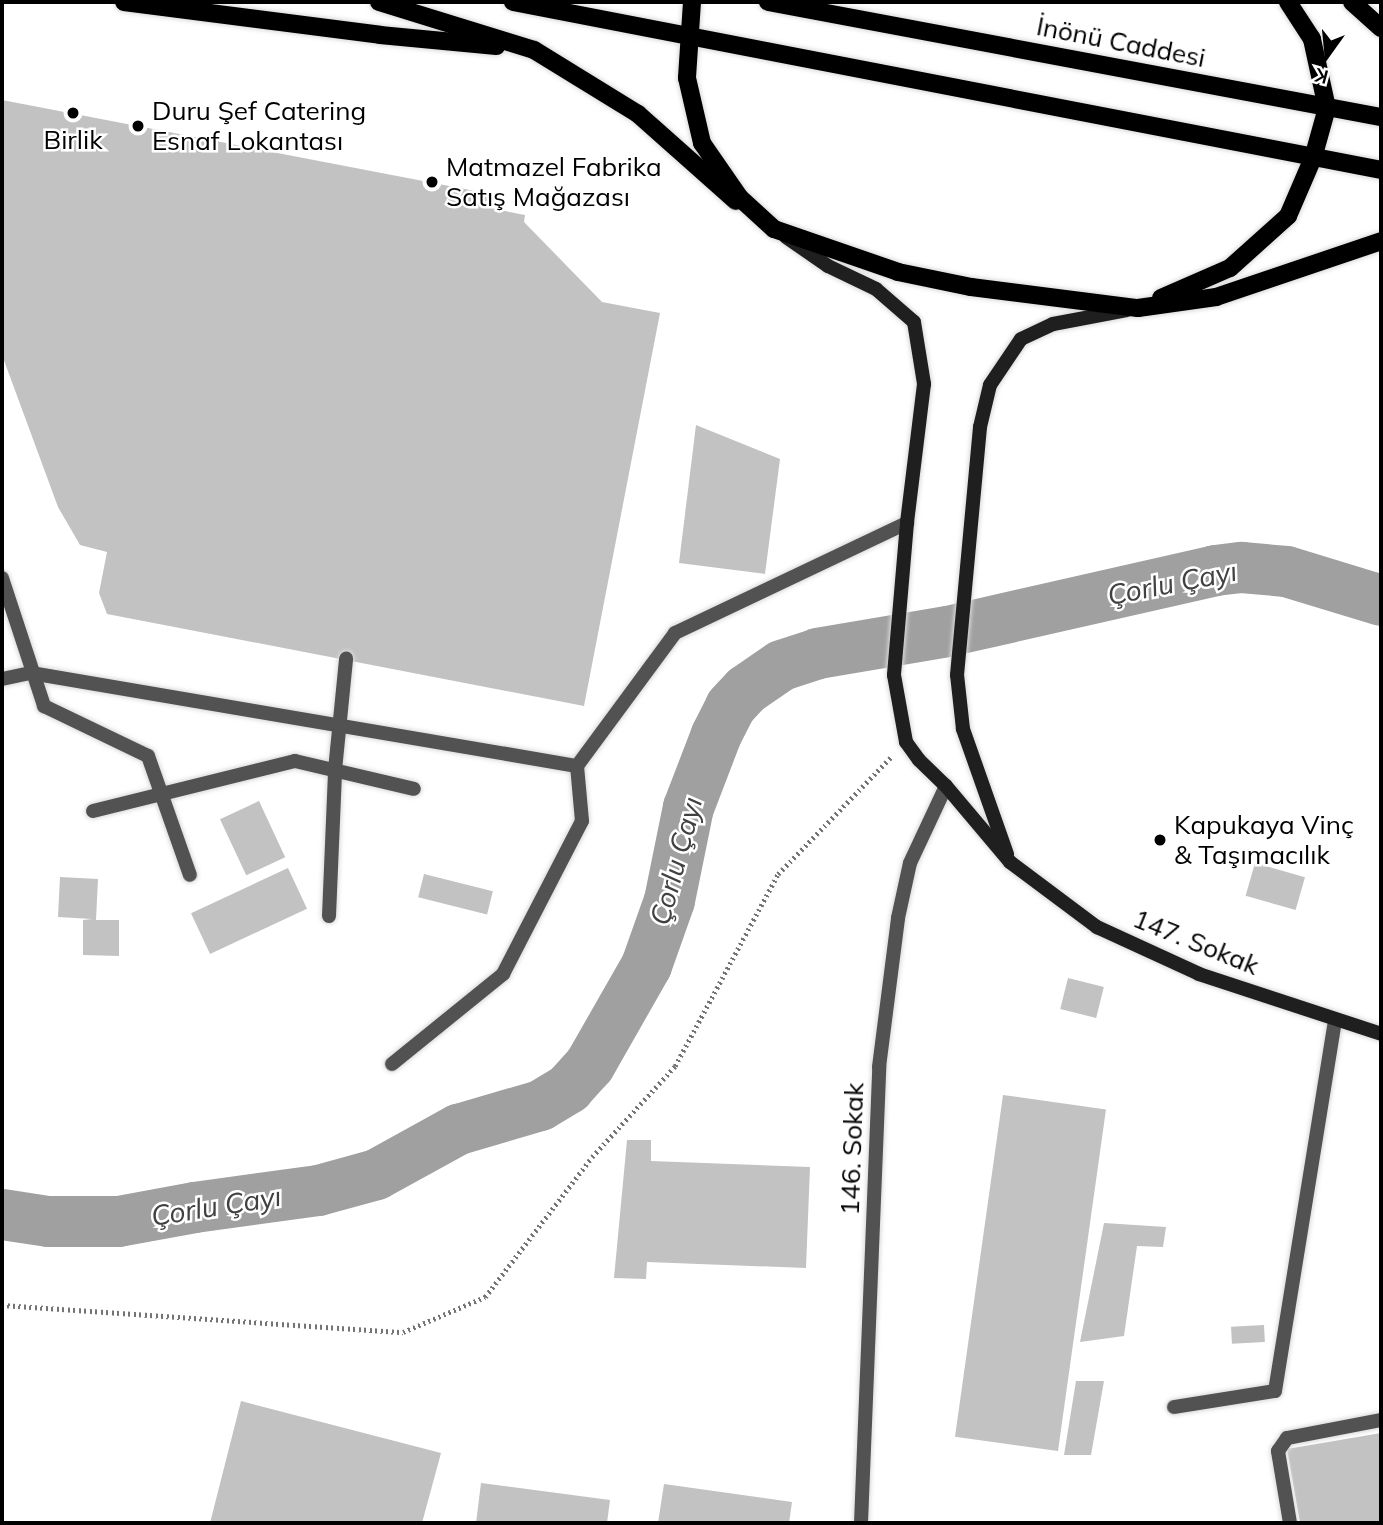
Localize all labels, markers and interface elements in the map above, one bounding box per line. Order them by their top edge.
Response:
street label: İnönü Caddesi [1034,10,1208,74]
north arrow [1292,21,1362,91]
text: K [1312,63,1331,90]
place label: Duru Şef Catering Esnaf Lokantası [152,95,366,156]
marker: Birlik [65,105,81,121]
marker: Duru Şef Catering Esnaf Lokantası [130,118,146,134]
place label: Birlik [43,124,103,156]
place label: Matmazel Fabrika Satış Mağazası [446,151,662,212]
marker: Matmazel Fabrika Satış Mağazası [424,174,440,190]
water label: Çorlu Çayı [1104,554,1240,612]
water label: Çorlu Çayı [643,793,709,929]
place label: Kapukaya Vinç & Taşımacılık [1174,809,1354,870]
marker: Kapukaya Vinç & Taşımacılık [1152,832,1168,848]
street label: 147. Sokak [1129,903,1263,981]
street label: 146. Sokak [834,1082,870,1216]
water label: Çorlu Çayı [149,1179,283,1233]

